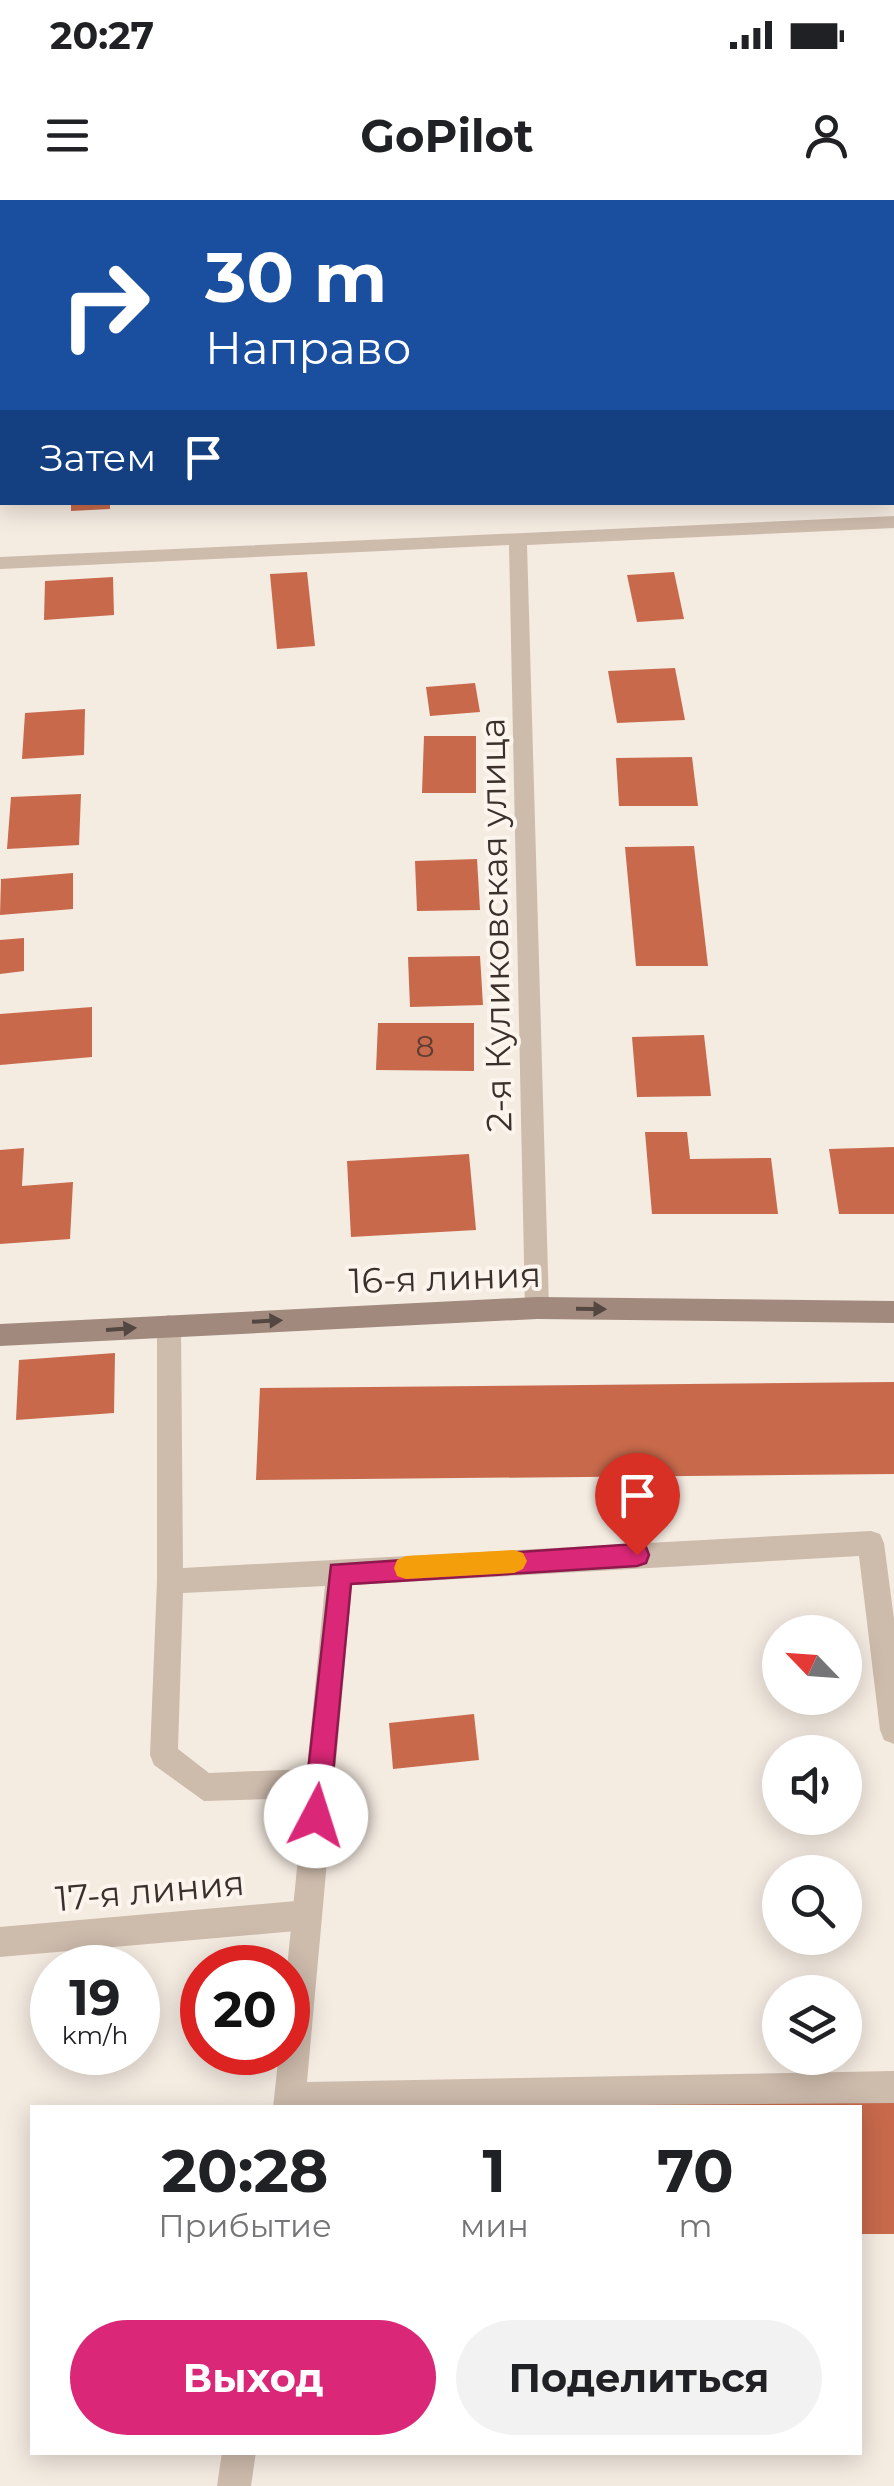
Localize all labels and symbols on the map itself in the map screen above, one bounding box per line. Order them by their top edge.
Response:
street label: 2-я Куликовская улица [470,718,521,1132]
house number: 8 [415,1028,435,1065]
street label: 16-я линия [348,1253,542,1302]
one-way arrow [576,1301,608,1317]
one-way arrow [251,1313,283,1329]
one-way arrow [106,1321,138,1337]
pin [595,1453,680,1556]
north arrow [762,1615,862,1715]
position arrow [264,1764,368,1868]
street label: 17-я линия [54,1861,246,1920]
speed limit sign: 20 [180,1945,310,2075]

